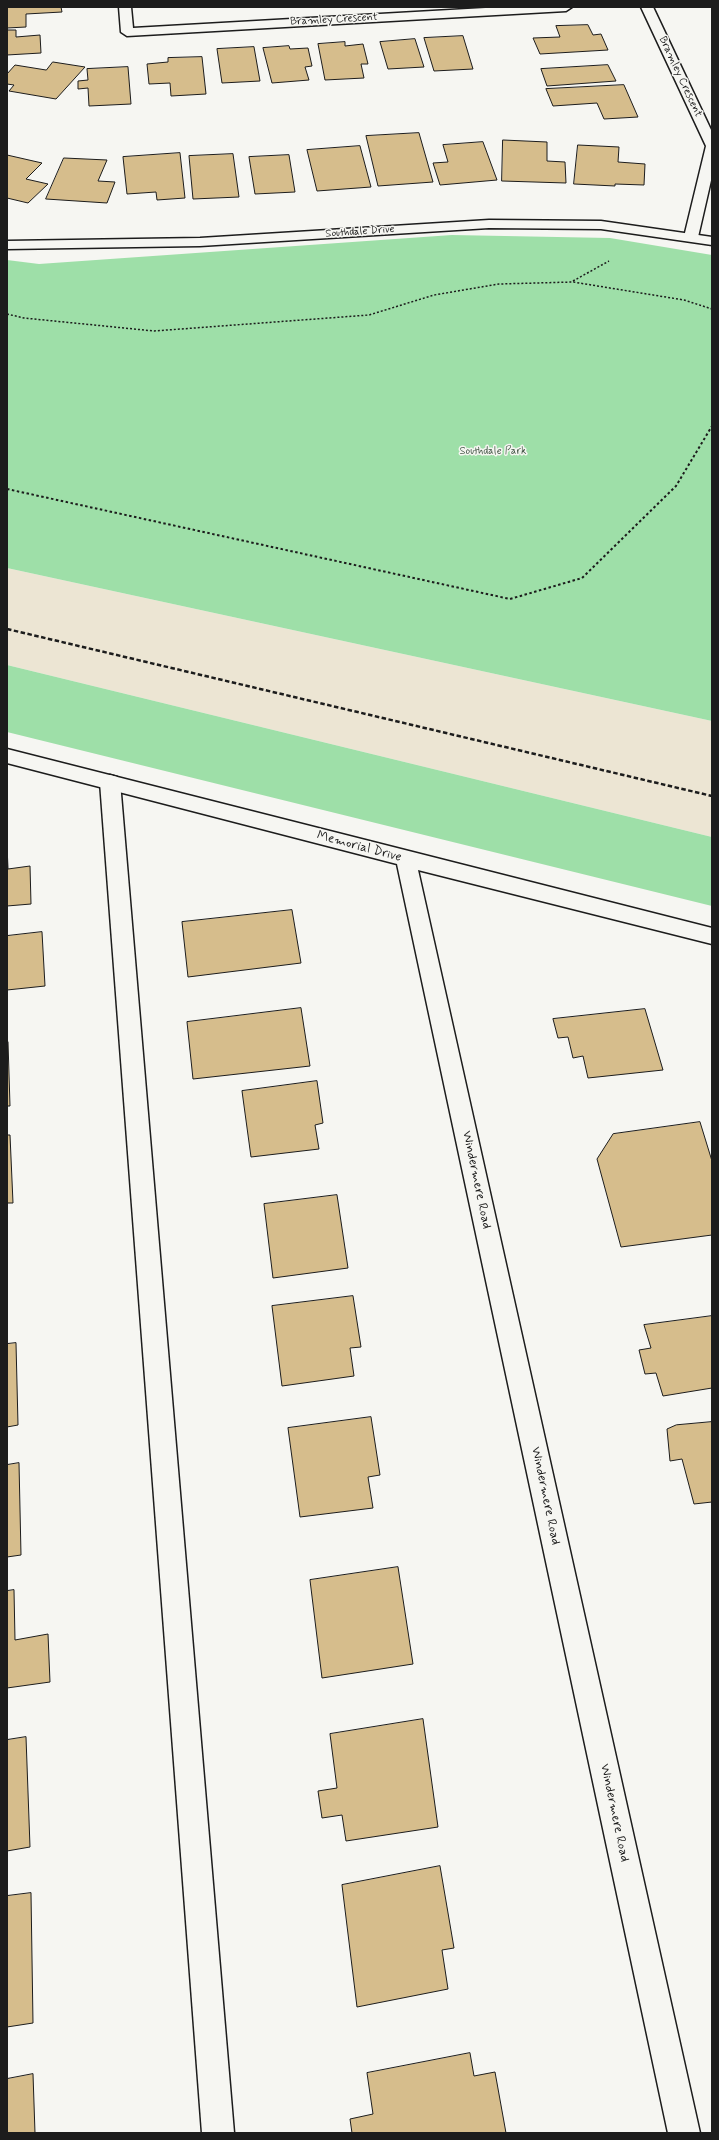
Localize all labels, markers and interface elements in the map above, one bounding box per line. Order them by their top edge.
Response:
street label: Bramley Crescent [290,11,378,29]
street label: Bramley Crescent [655,34,705,120]
street label: Southdale Drive [325,223,395,241]
park label: Southdale Park [459,445,527,459]
street label: Memorial Drive [315,828,403,866]
street label: Windermere Road [458,1130,494,1230]
street label: Windermere Road [527,1446,563,1546]
street label: Windermere Road [596,1763,632,1863]

